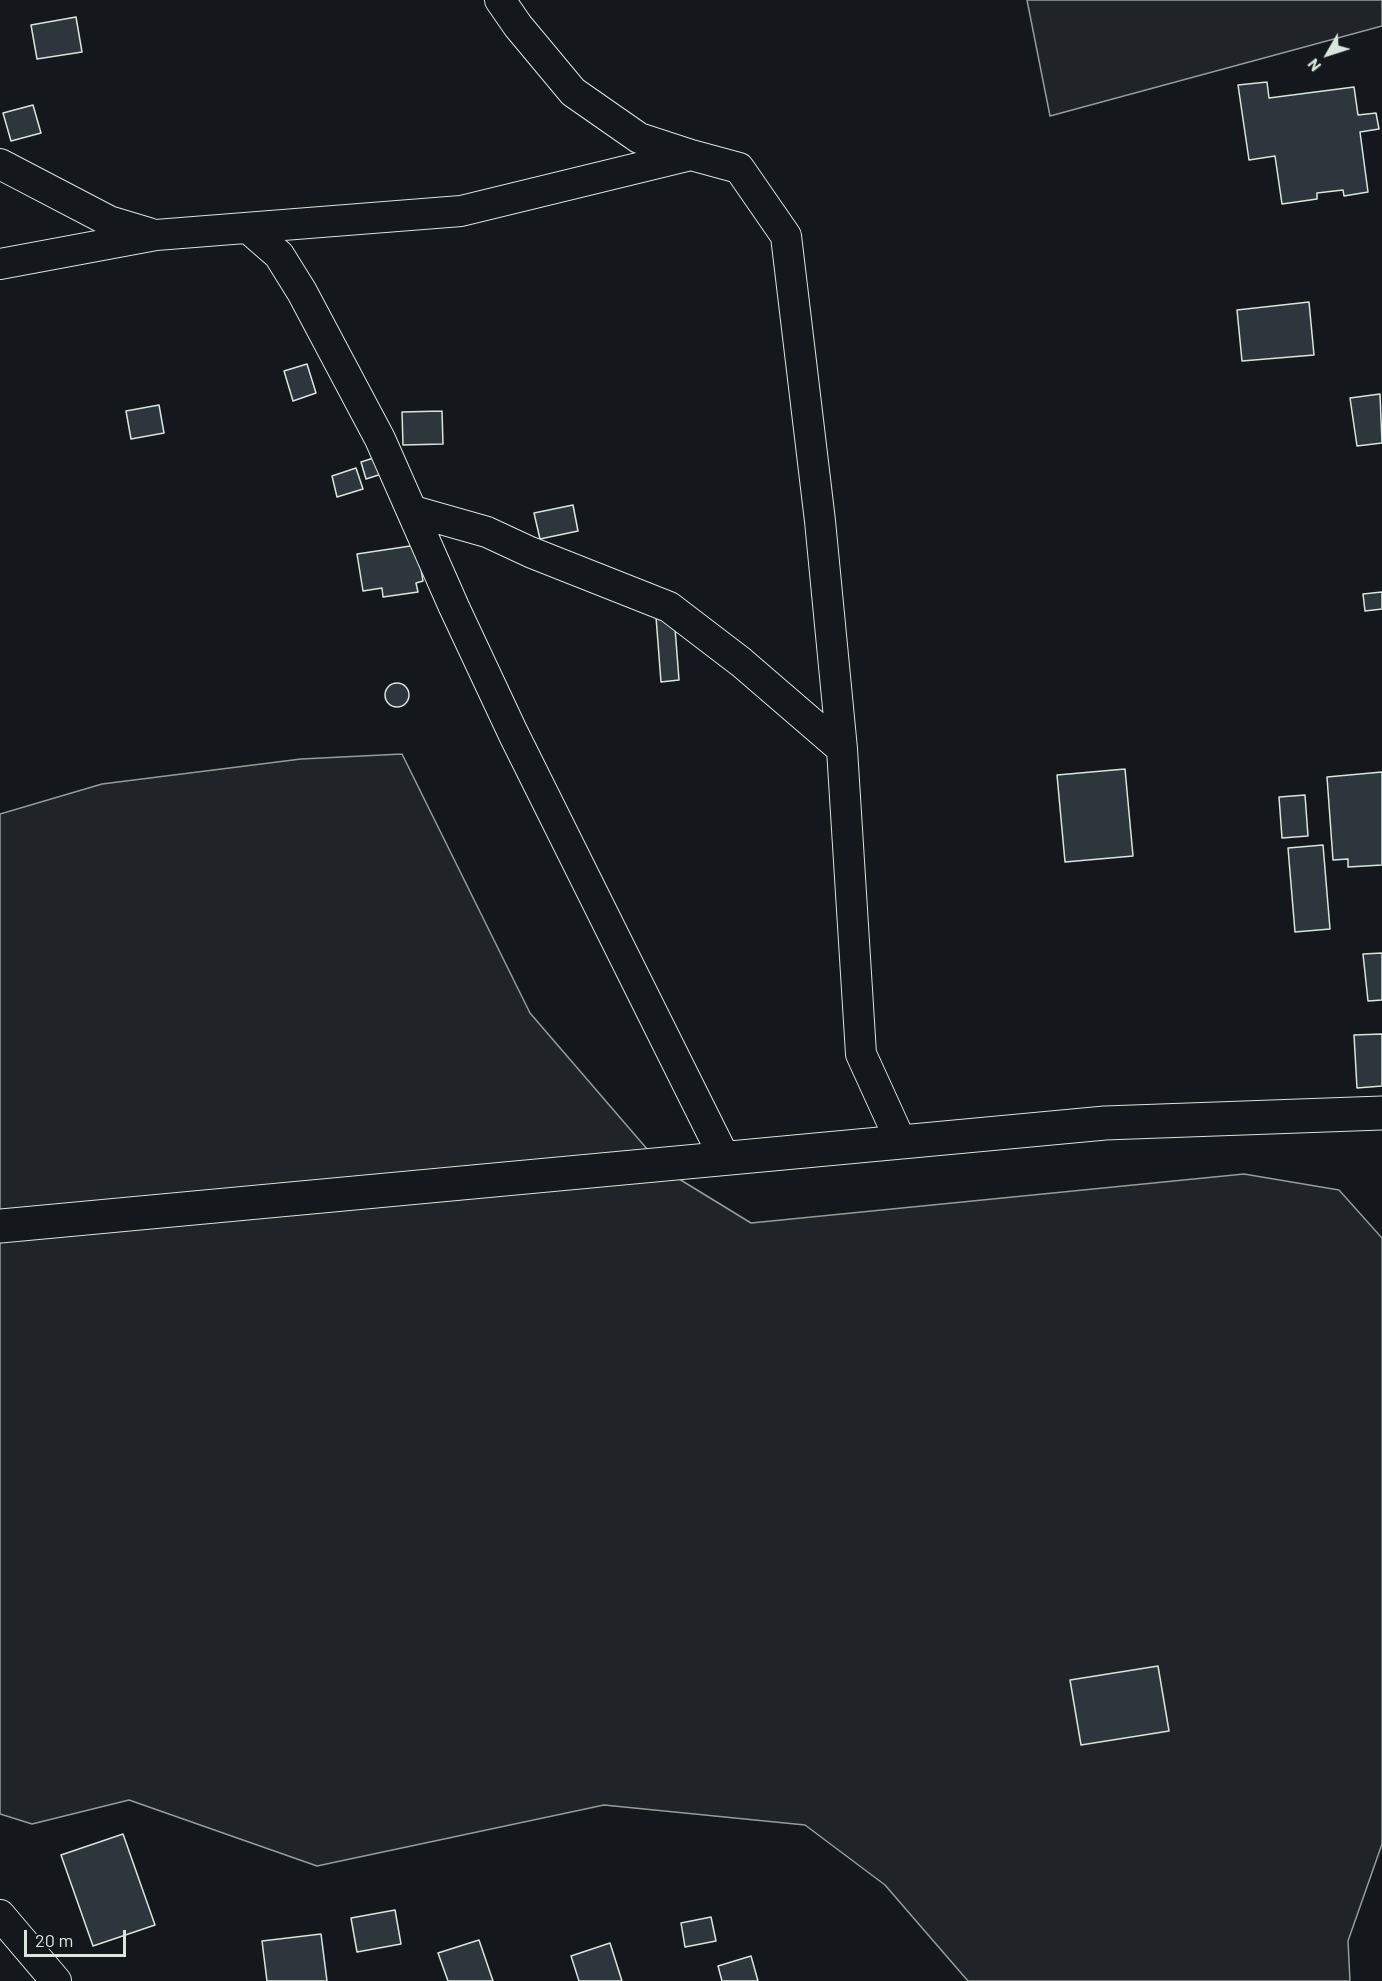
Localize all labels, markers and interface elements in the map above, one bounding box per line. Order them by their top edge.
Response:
north arrow [1298,24,1358,84]
text: N [1303,56,1324,76]
scale bar [27,1918,129,1956]
text: 20 m [35,1929,73,1951]

